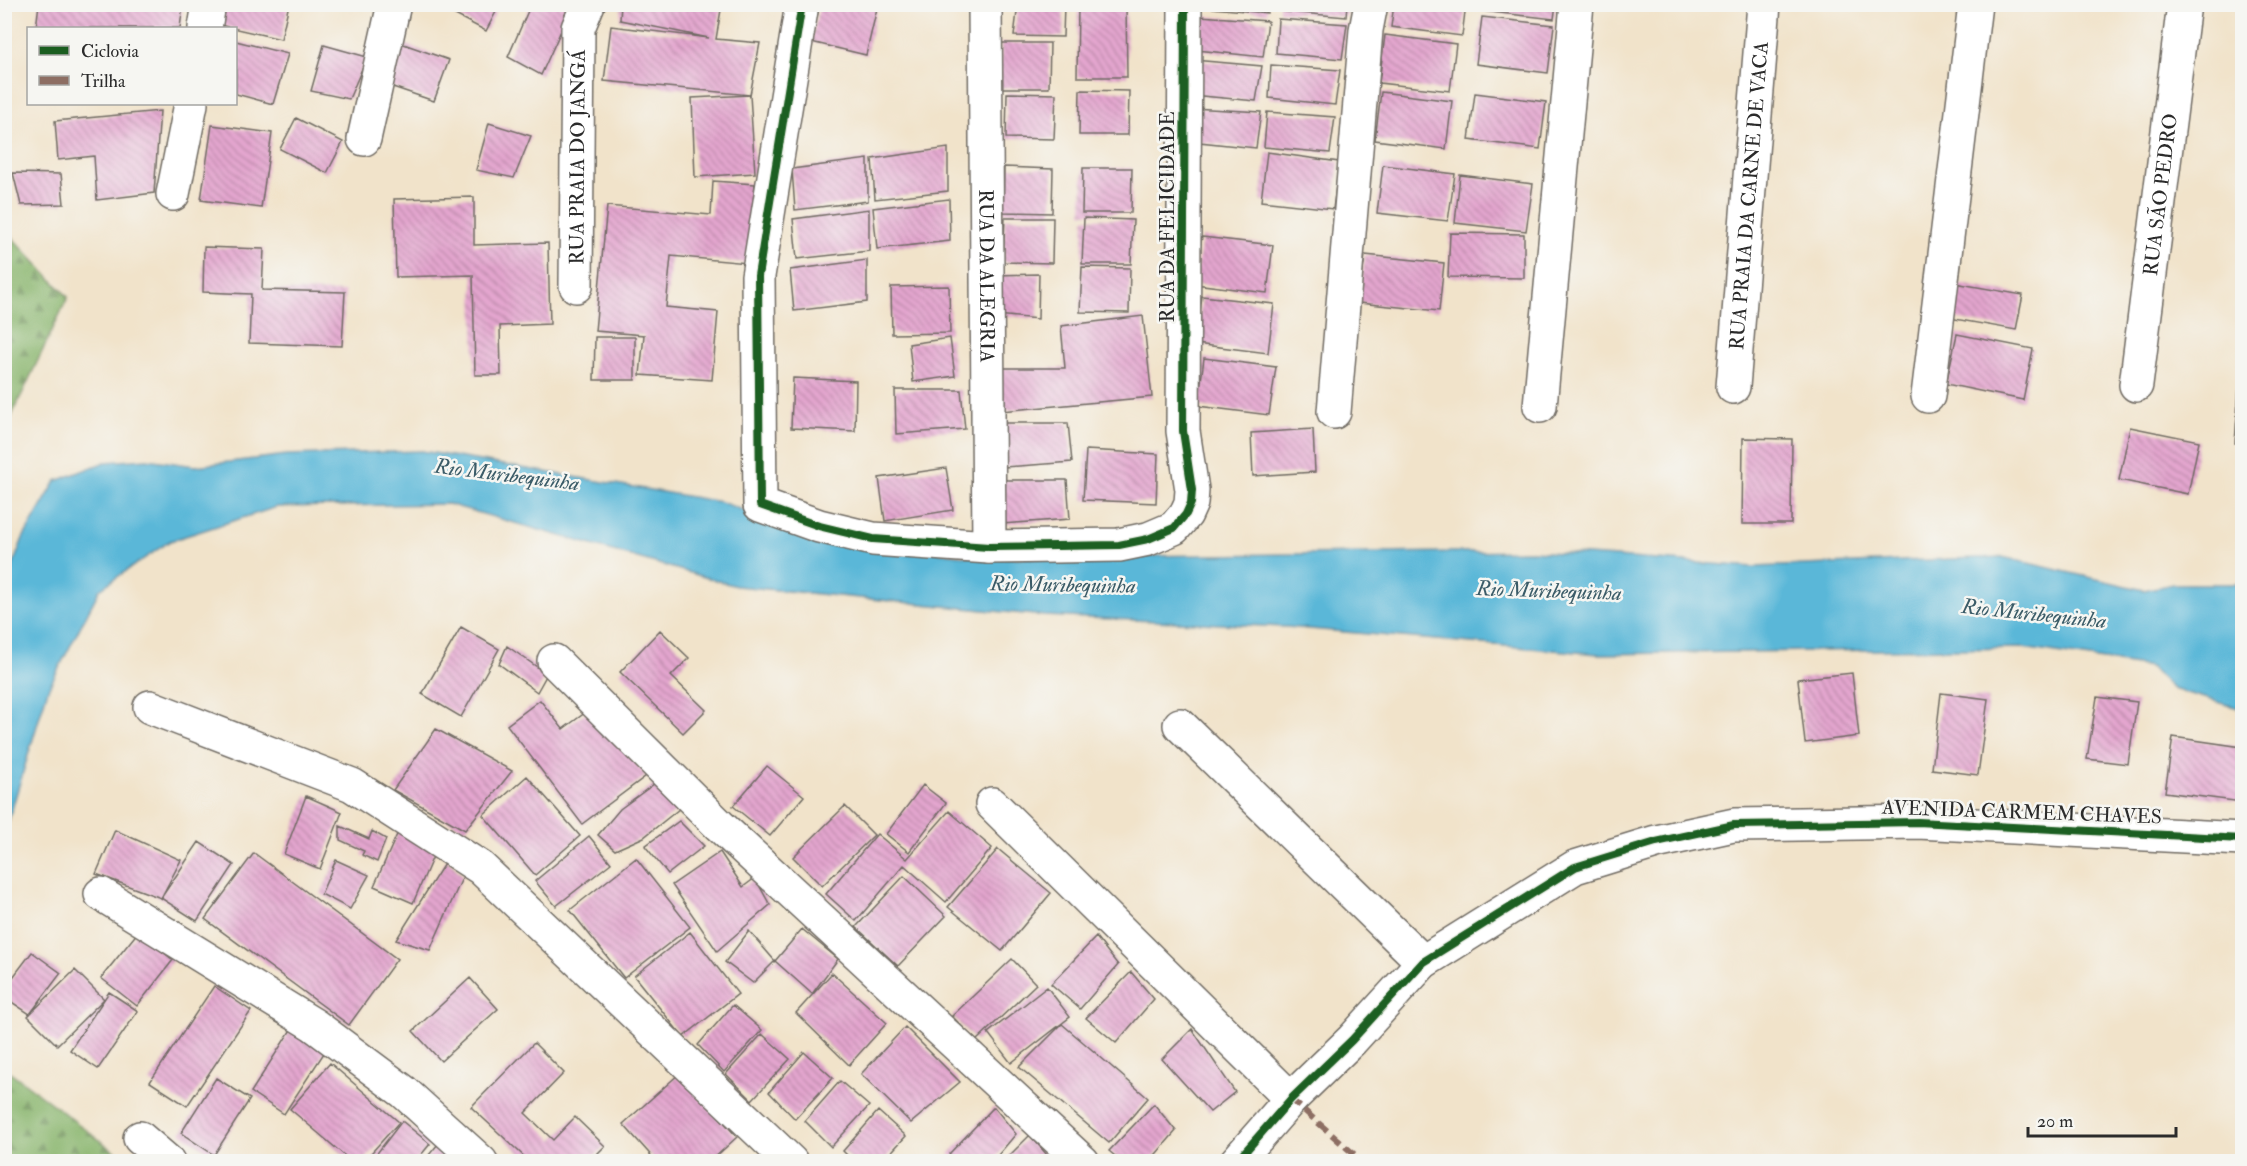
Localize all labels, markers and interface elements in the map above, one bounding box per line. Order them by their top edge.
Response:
legend [27,27,237,105]
text: Ciclovia [81,40,140,63]
street label: RUA PRAIA DA CARNE DE VACA [1724,40,1773,351]
street label: RUA PRAIA DO JANGÁ [564,49,590,265]
text: Trilha [81,70,126,93]
street label: RUA DA FELICIDADE [1155,111,1180,323]
street label: RUA SÃO PEDRO [2137,112,2183,277]
street label: RUA DA ALEGRIA [974,189,1000,363]
water label: Rio Muribequinha [432,453,581,497]
water label: Rio Muribequinha [989,570,1136,600]
water label: Rio Muribequinha [1475,575,1623,607]
water label: Rio Muribequinha [1959,593,2108,635]
street label: AVENIDA CARMEM CHAVES [1881,795,2162,829]
scale bar [2028,1100,2176,1138]
text: 20 m [2037,1110,2073,1133]

